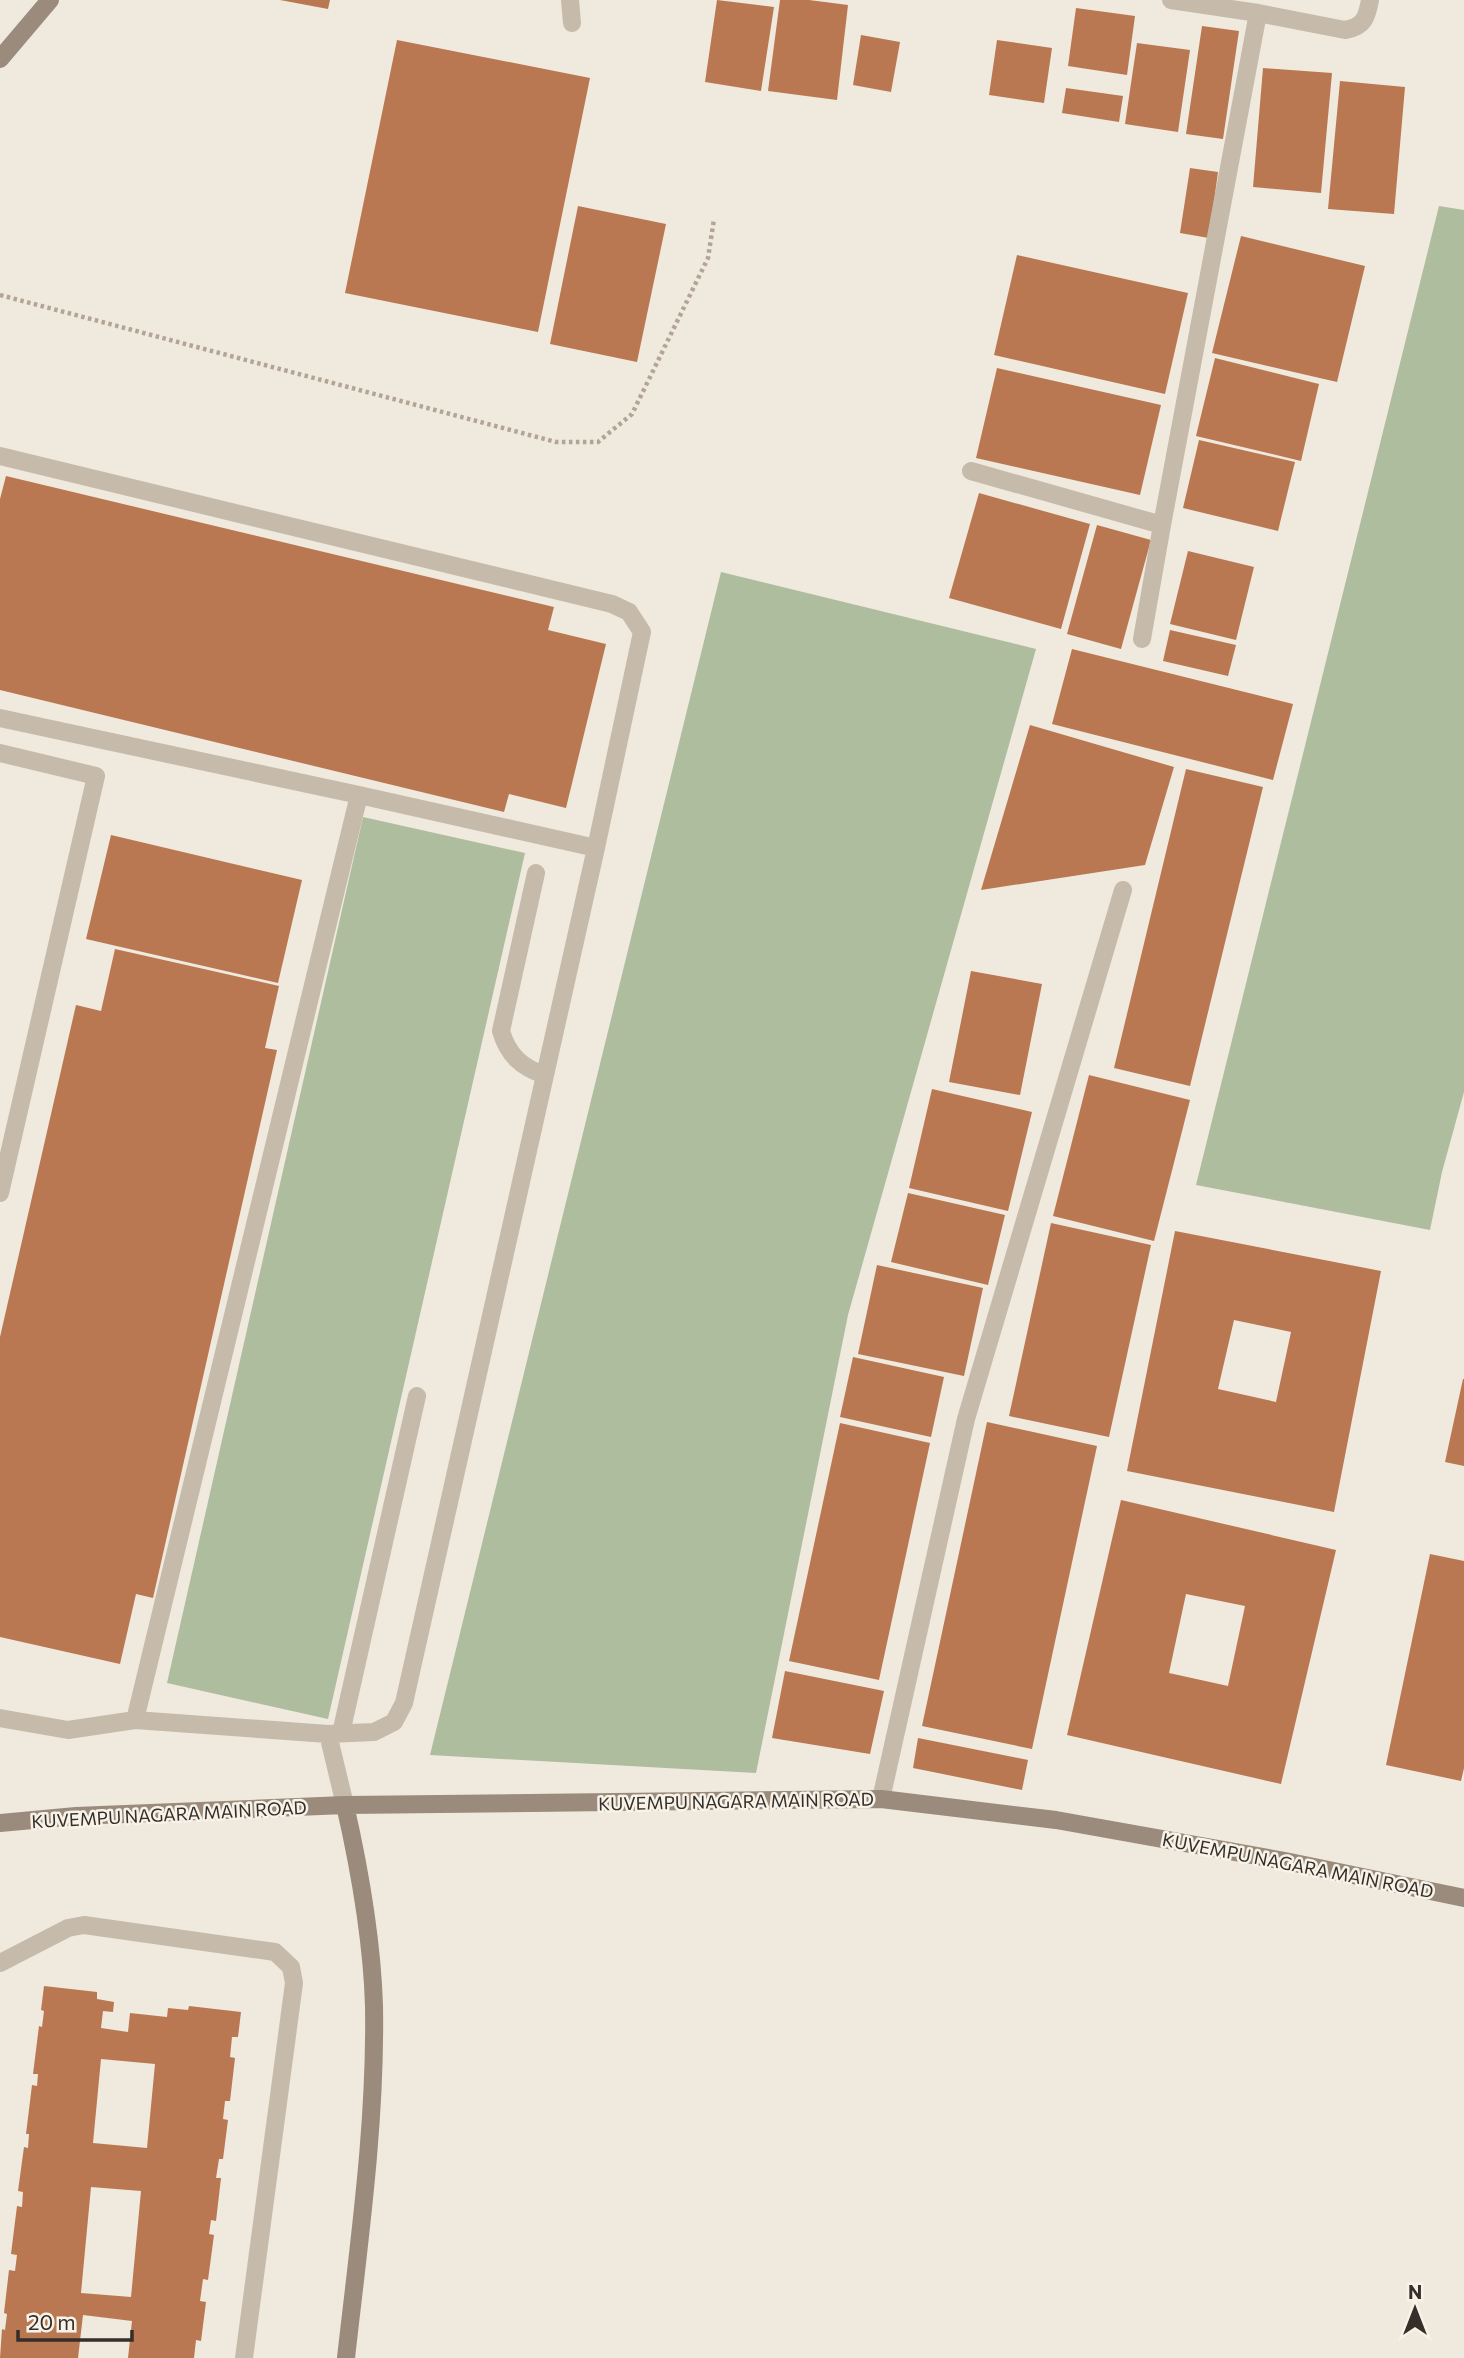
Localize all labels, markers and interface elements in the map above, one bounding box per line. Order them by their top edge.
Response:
street label: KUVEMPU NAGARA MAIN ROAD [598,1788,874,1814]
street label: KUVEMPU NAGARA MAIN ROAD [31,1796,307,1832]
street label: KUVEMPU NAGARA MAIN ROAD [1161,1828,1435,1902]
north arrow [1380,2274,1450,2344]
text: N [1408,2280,1422,2303]
scale bar [18,2298,131,2342]
text: 20 m [28,2309,76,2334]

